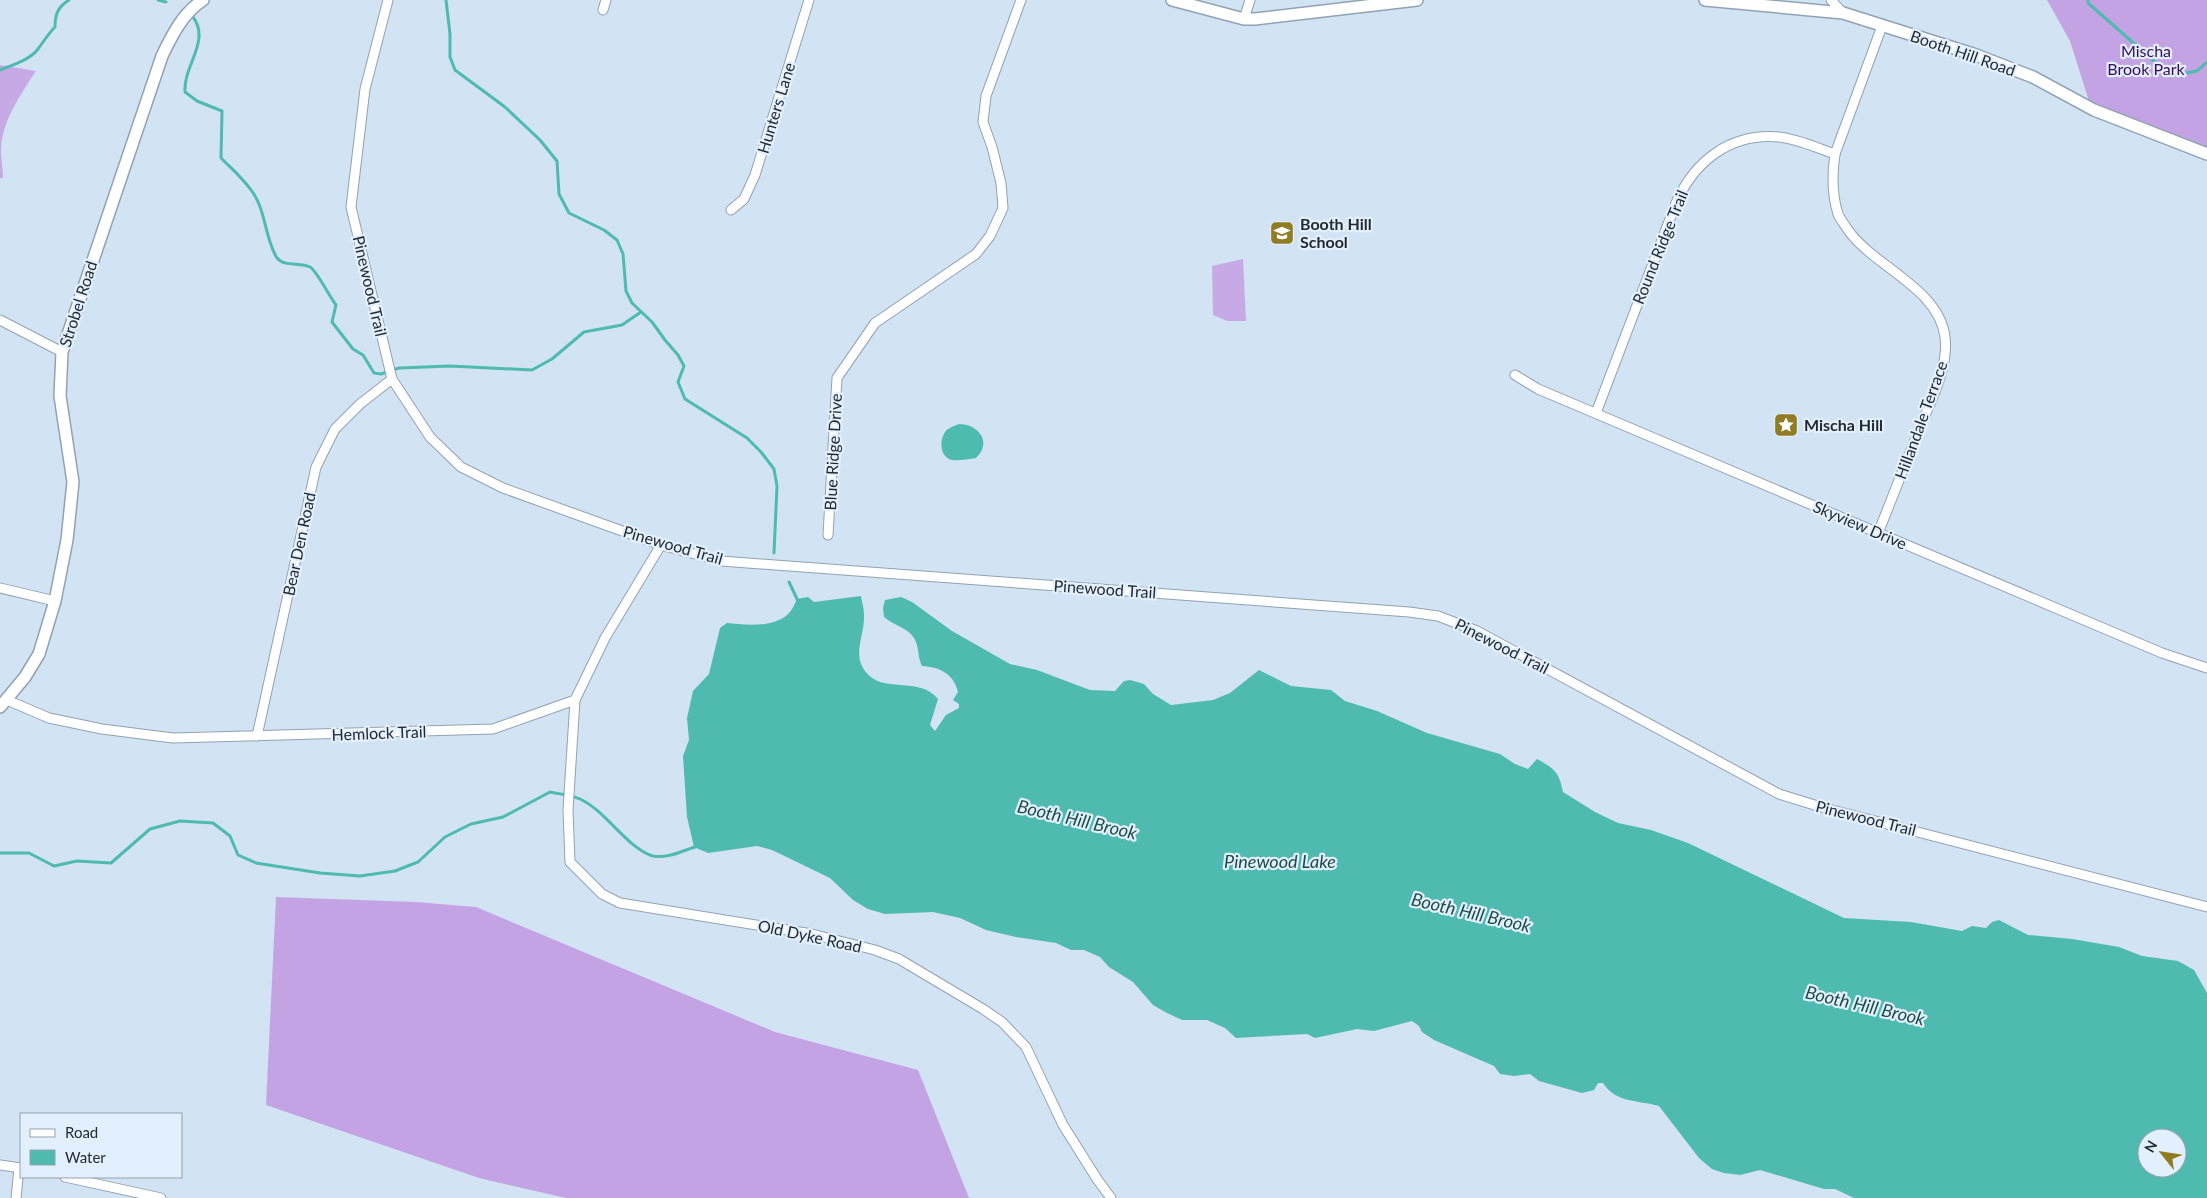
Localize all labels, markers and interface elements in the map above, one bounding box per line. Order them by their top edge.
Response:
street label: Booth Hill Road [1908,26,2018,79]
park label: Mischa Brook Park [2107,41,2186,78]
street label: Hunters Lane [753,60,798,156]
street label: Round Ridge Trail [1628,187,1691,307]
place label: Booth Hill School [1300,214,1372,251]
school or university icon: Booth Hill School [1269,220,1295,246]
street label: Pinewood Trail [350,234,391,338]
street label: Strobel Road [55,258,100,349]
street label: Hillandale Terrace [1890,358,1951,482]
street label: Blue Ridge Drive [820,393,845,511]
place icon: Mischa Hill [1773,412,1799,438]
place label: Mischa Hill [1804,415,1883,434]
street label: Bear Den Road [278,490,319,597]
street label: Skyview Drive [1811,496,1910,553]
street label: Pinewood Trail [621,521,725,568]
street label: Pinewood Trail [1053,575,1157,602]
street label: Pinewood Trail [1452,614,1552,677]
street label: Hemlock Trail [331,721,427,744]
water label: Booth Hill Brook [1015,795,1140,844]
street label: Pinewood Trail [1814,796,1918,839]
water label: Pinewood Lake [1224,850,1336,872]
water label: Booth Hill Brook [1409,888,1534,937]
street label: Old Dyke Road [757,915,864,956]
water label: Booth Hill Brook [1803,981,1928,1030]
legend [20,1113,182,1178]
text: Road [65,1123,98,1141]
north arrow [2137,1128,2187,1178]
text: N [2140,1137,2160,1155]
text: Water [65,1148,106,1166]

